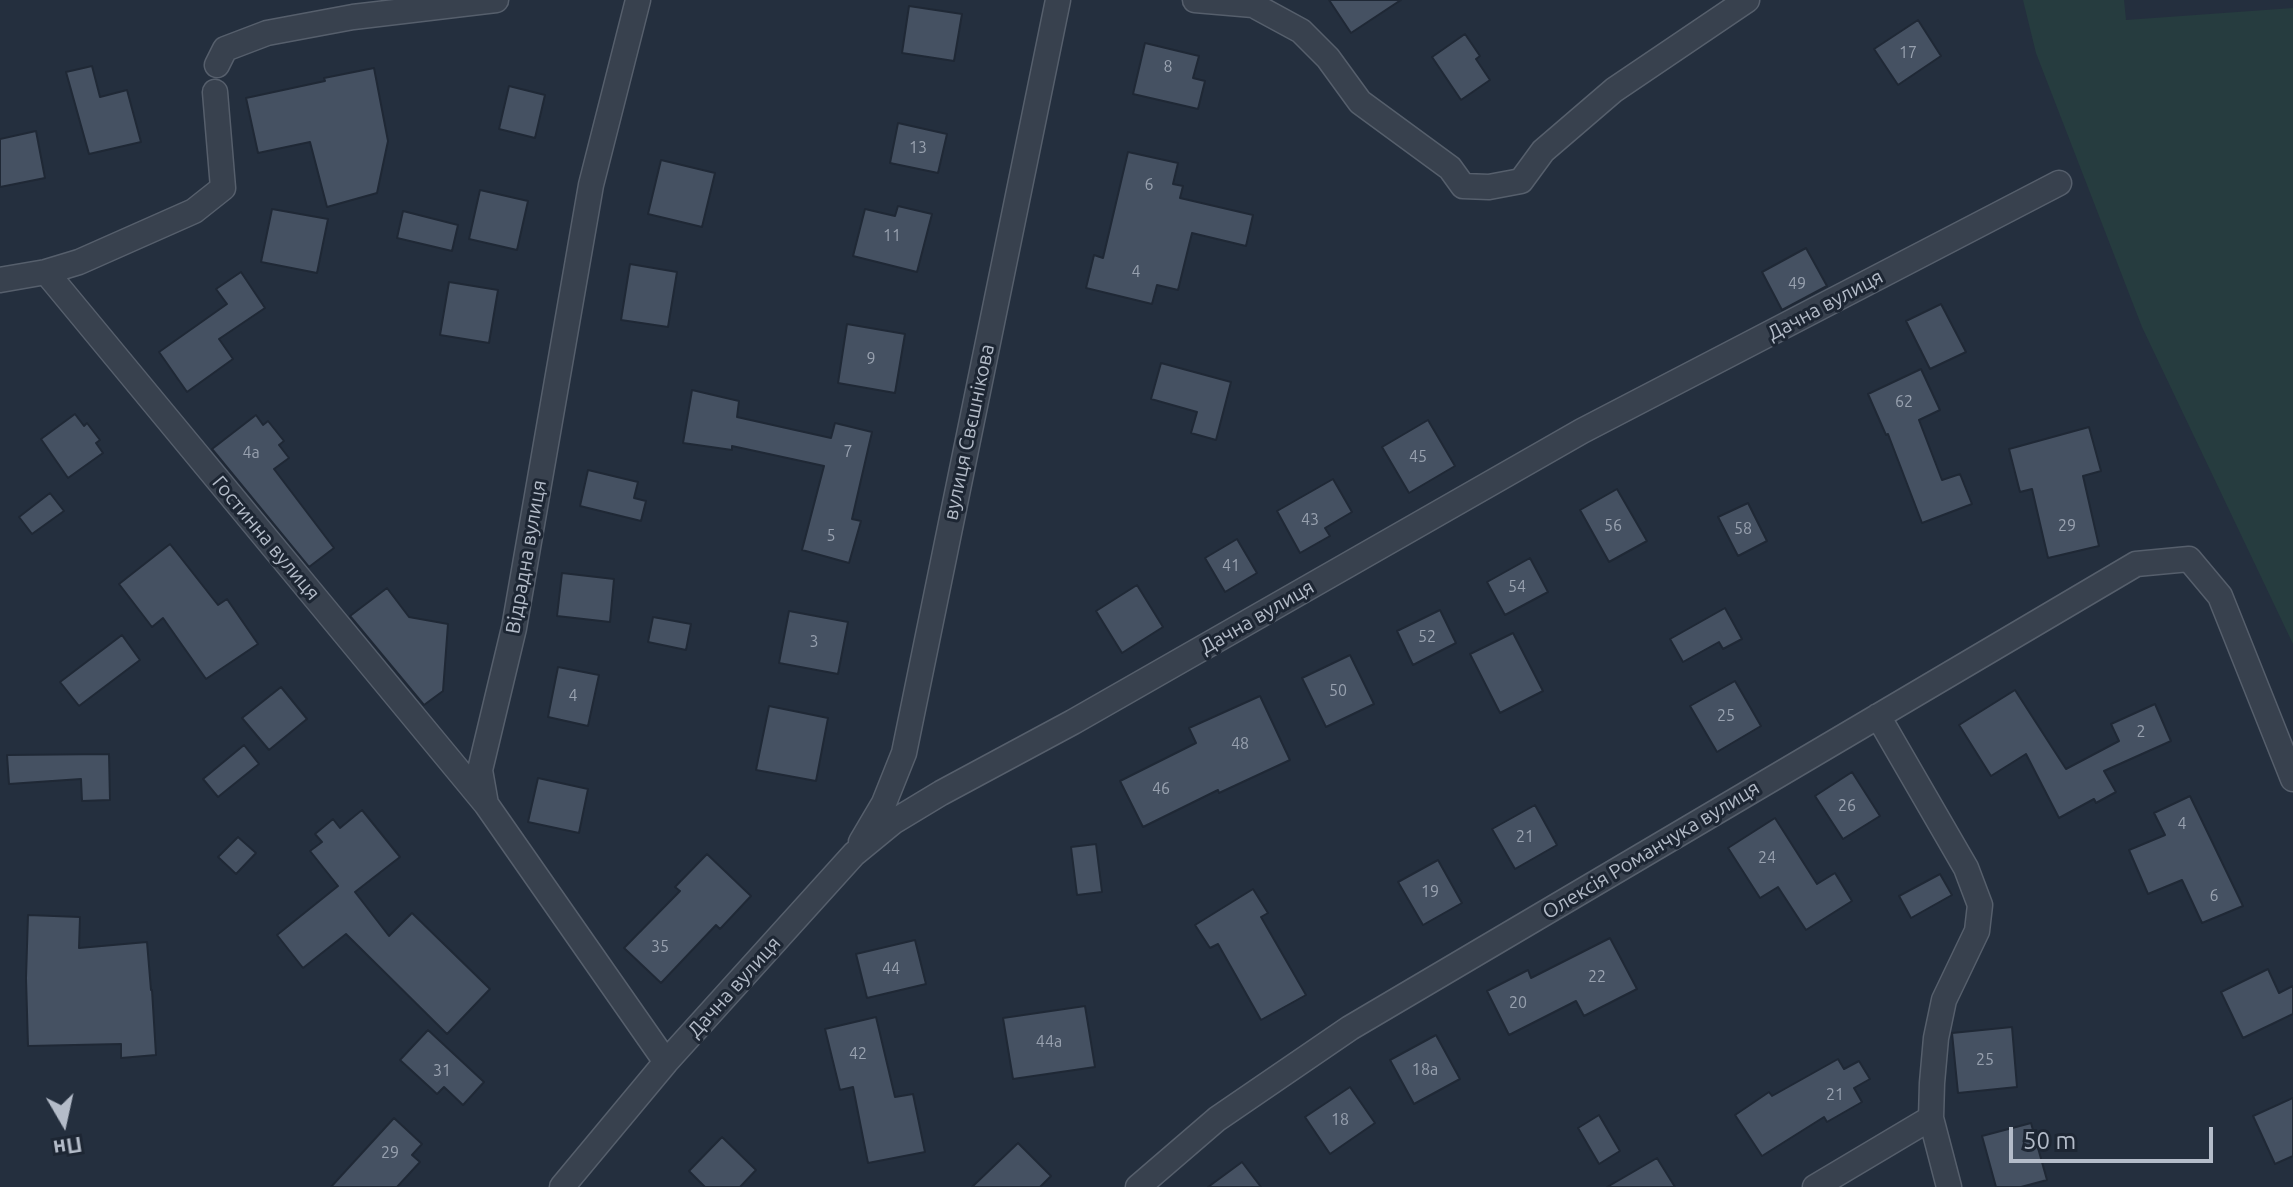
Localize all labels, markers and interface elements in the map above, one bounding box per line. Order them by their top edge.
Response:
house number: 17 [1899,43,1917,63]
house number: 8 [1163,57,1173,77]
house number: 13 [909,138,927,158]
house number: 6 [1144,175,1154,195]
house number: 11 [883,226,901,246]
house number: 4 [1131,262,1141,282]
street label: Дачна вулиця [1763,264,1887,346]
house number: 49 [1788,274,1806,294]
street label: вулиця Свєшнікова [939,342,999,522]
house number: 9 [866,349,876,369]
house number: 62 [1895,392,1913,412]
house number: 7 [843,442,853,462]
house number: 4а [242,443,260,463]
house number: 45 [1409,447,1427,467]
street label: Гостинна вулиця [207,471,325,605]
street label: Відрадна вулиця [501,478,551,636]
house number: 43 [1301,510,1319,530]
house number: 56 [1604,516,1622,536]
house number: 29 [2058,516,2076,536]
house number: 58 [1734,519,1752,539]
house number: 5 [826,526,836,546]
house number: 41 [1222,556,1240,576]
street label: Дачна вулиця [1196,575,1318,659]
house number: 54 [1508,577,1526,597]
house number: 52 [1418,627,1436,647]
house number: 3 [809,632,819,652]
house number: 50 [1329,681,1347,701]
house number: 4 [568,686,578,706]
house number: 25 [1717,706,1735,726]
house number: 2 [2136,722,2146,742]
house number: 48 [1231,734,1249,754]
street label: Олексія Романчука вулиця [1538,776,1764,924]
house number: 46 [1152,779,1170,799]
house number: 26 [1838,796,1856,816]
house number: 4 [2177,814,2187,834]
house number: 21 [1516,827,1534,847]
house number: 24 [1758,848,1776,868]
house number: 19 [1421,882,1439,902]
house number: 6 [2209,886,2219,906]
street label: Дачна вулиця [682,932,786,1042]
house number: 35 [651,937,669,957]
house number: 44 [882,959,900,979]
house number: 22 [1588,967,1606,987]
house number: 20 [1509,993,1527,1013]
house number: 44а [1036,1032,1062,1052]
house number: 42 [849,1044,867,1064]
house number: 25 [1976,1050,1994,1070]
house number: 18а [1412,1060,1438,1080]
house number: 31 [433,1061,451,1081]
north arrow [24,1083,104,1163]
house number: 21 [1826,1085,1844,1105]
house number: 18 [1331,1110,1349,1130]
scale bar [2013,1111,2217,1161]
text: 50 m [2023,1127,2076,1154]
text: Пн [52,1133,84,1162]
house number: 29 [381,1143,399,1163]

